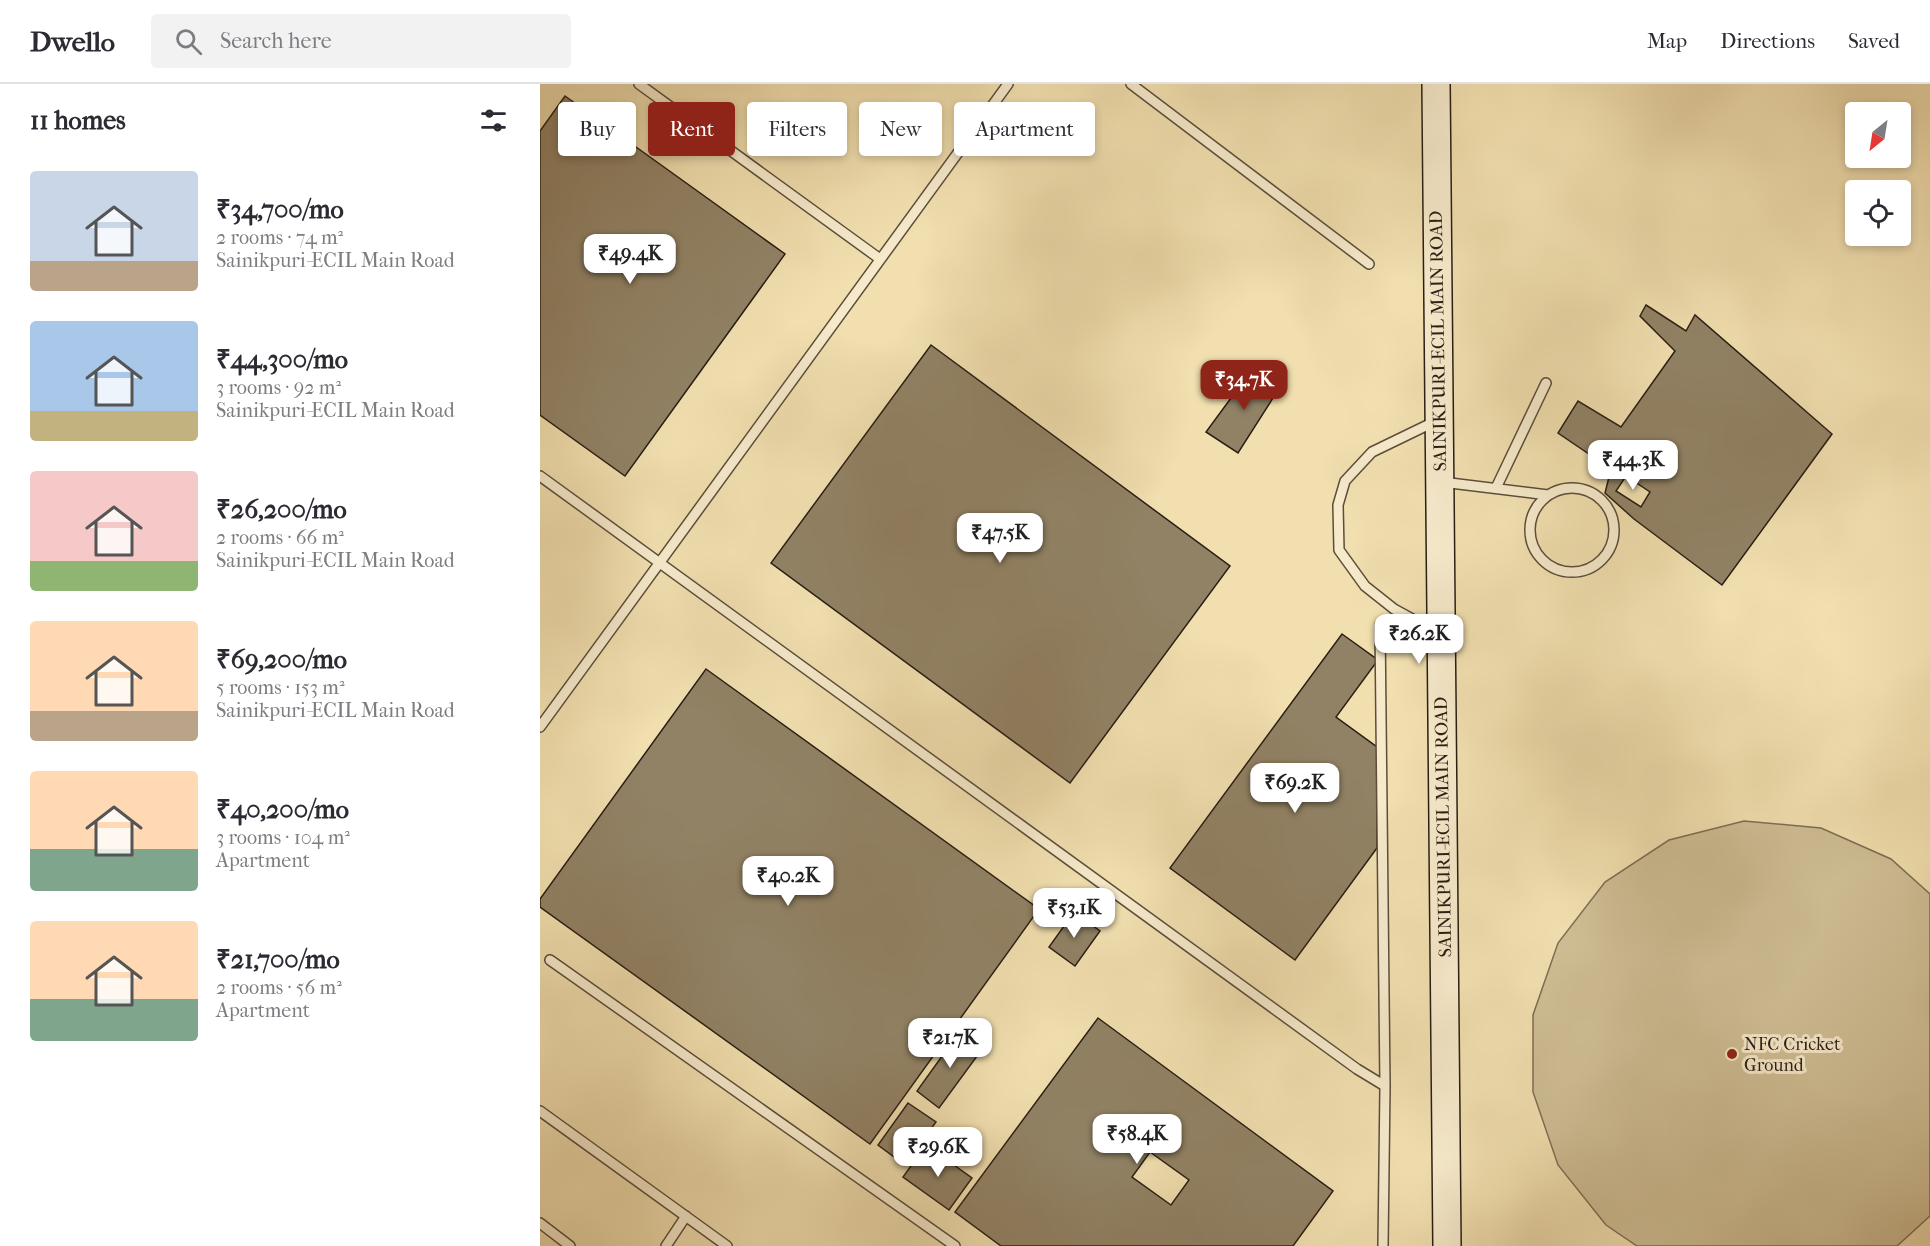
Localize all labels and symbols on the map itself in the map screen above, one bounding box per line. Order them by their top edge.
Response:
north arrow [1845,102,1911,168]
street label: SAINIKPURI-ECIL MAIN ROAD [1426,210,1451,472]
pin: ₹49.4K [581,234,679,285]
pin: ₹34.7K [1195,360,1293,411]
pin: ₹44.3K [1584,440,1682,491]
pin: ₹47.5K [951,513,1049,564]
pin: ₹26.2K [1370,614,1468,665]
street label: SAINIKPURI-ECIL MAIN ROAD [1431,696,1456,958]
pin: ₹69.2K [1246,763,1344,814]
pin: ₹40.2K [739,856,837,907]
pin: ₹53.1K [1025,888,1123,939]
pin: ₹21.7K [901,1018,999,1069]
place label: NFC Cricket Ground [1744,1034,1841,1076]
marker: NFC Cricket Ground [1725,1047,1739,1061]
pin: ₹58.4K [1088,1114,1186,1165]
pin: ₹29.6K [889,1127,987,1178]

